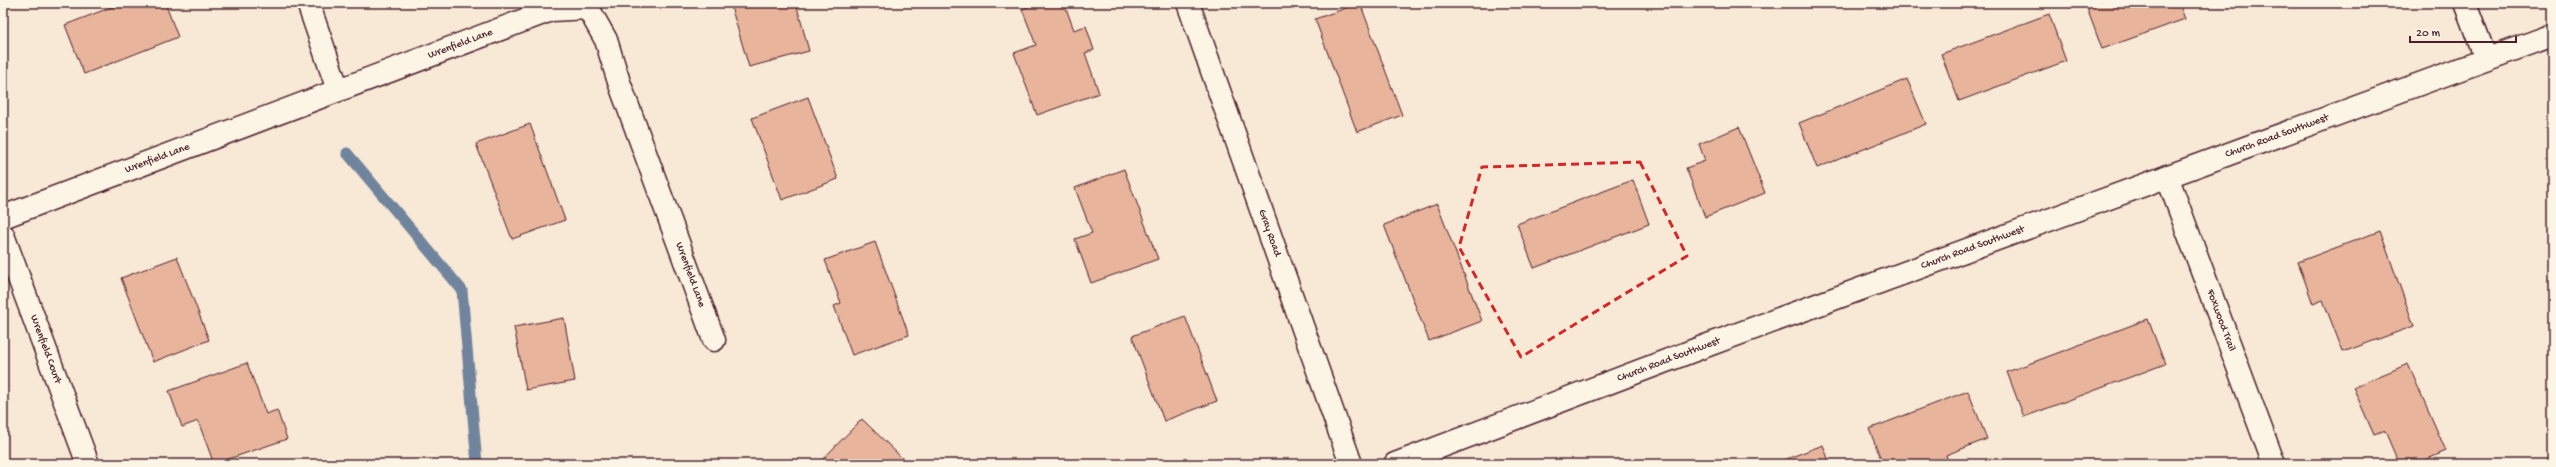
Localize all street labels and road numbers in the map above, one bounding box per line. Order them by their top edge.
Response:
street label: Wrenfield Lane [426,26,495,62]
street label: Church Road Southwest [2224,111,2332,161]
street label: Wrenfield Lane [123,141,192,176]
street label: Gray Road [1256,208,1284,260]
street label: Church Road Southwest [1920,223,2028,272]
street label: Wrenfield Lane [673,241,708,309]
street label: Foxwood Trail [2203,287,2238,354]
street label: Wrenfield Court [27,313,64,387]
street label: Church Road Southwest [1616,334,1723,385]

